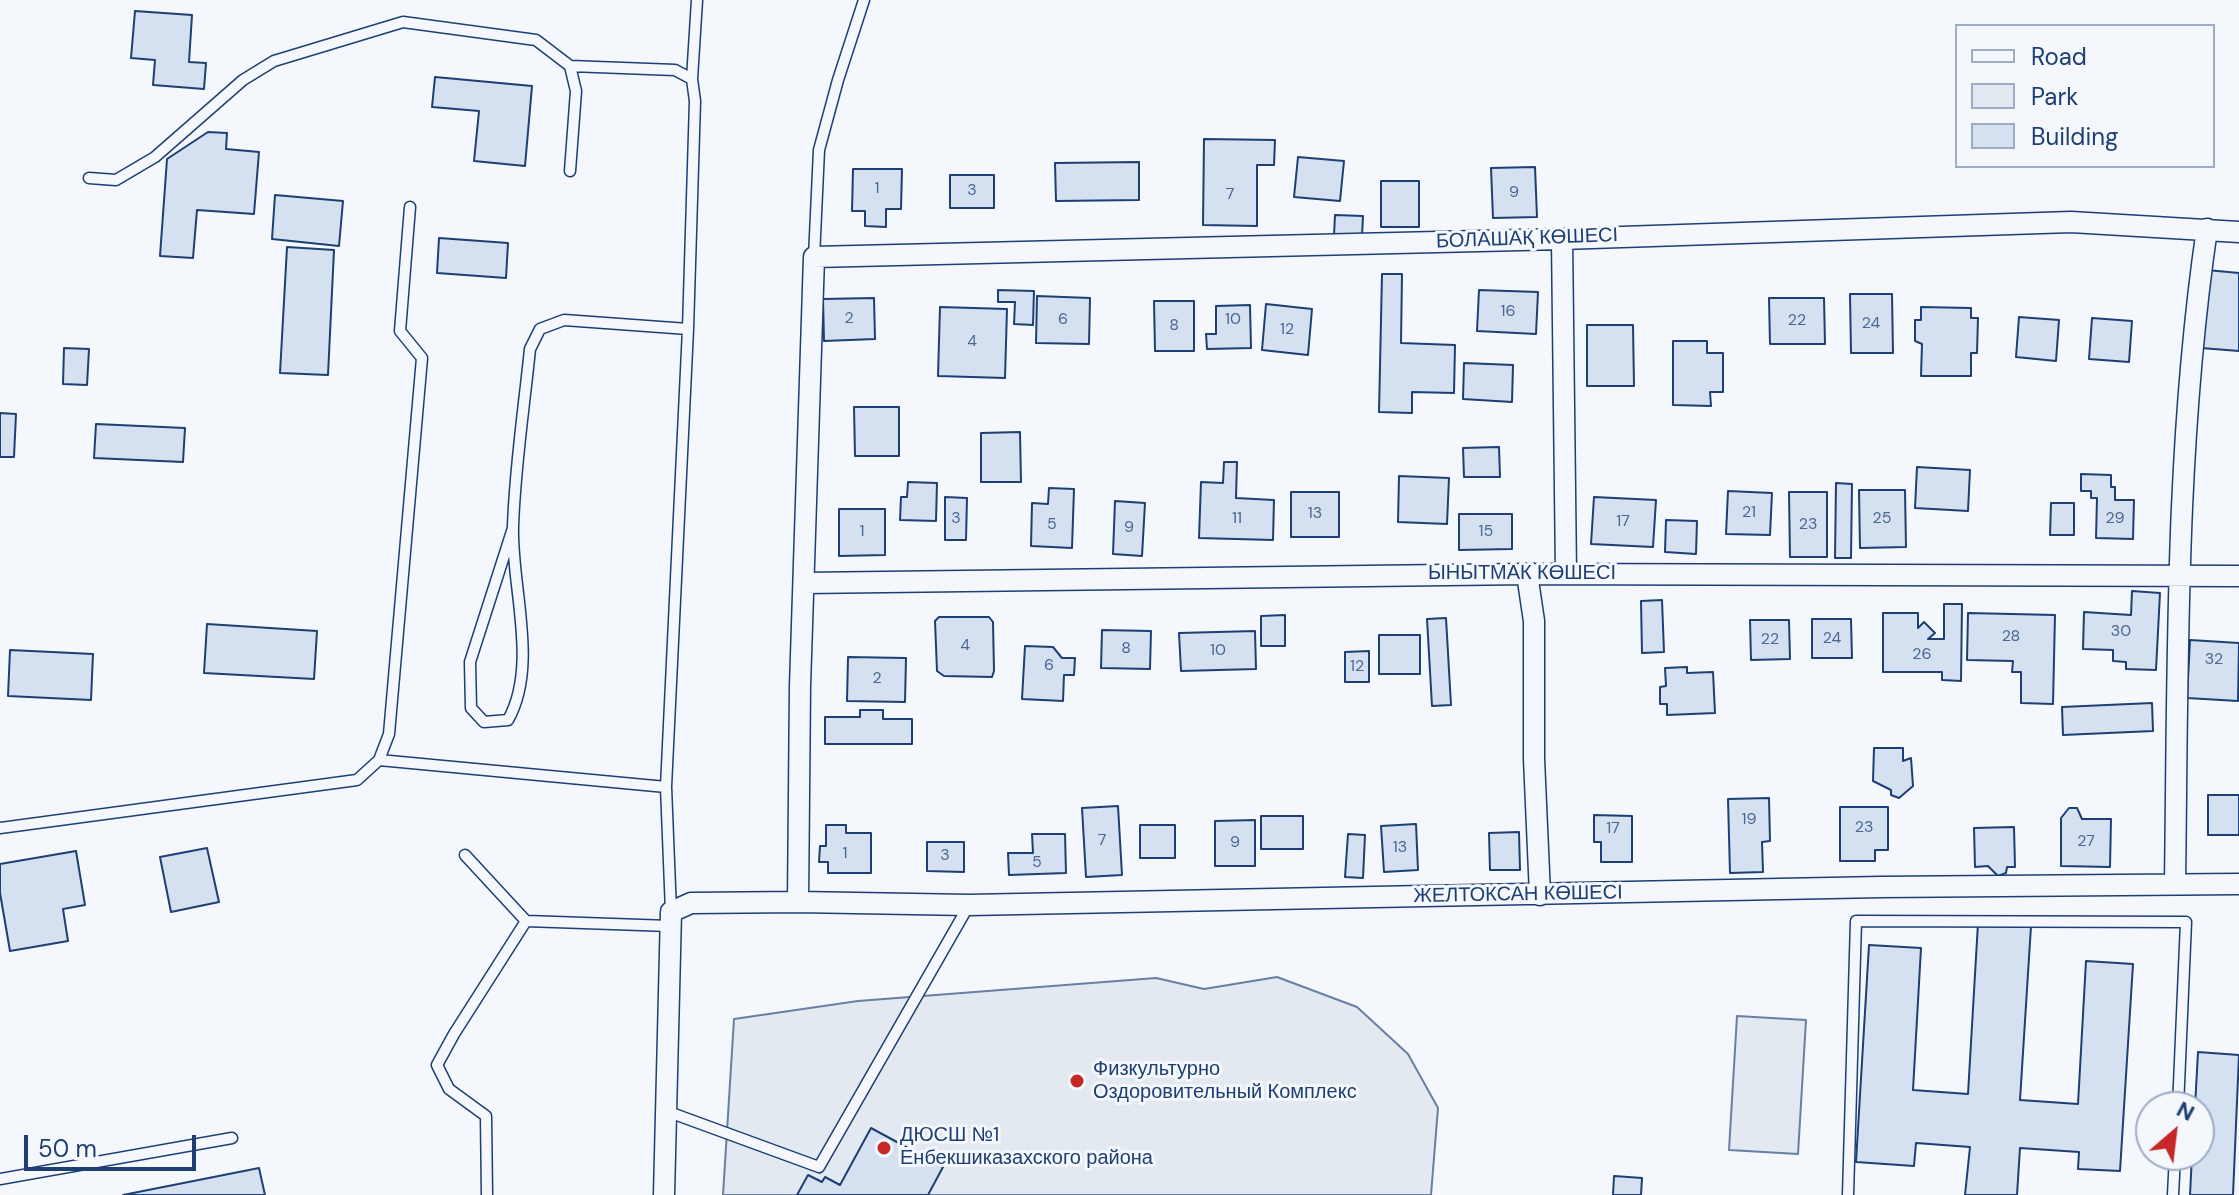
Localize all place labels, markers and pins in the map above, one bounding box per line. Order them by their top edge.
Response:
place label: Физкультурно Оздоровительный Комплекс [1093,1058,1357,1105]
marker: Физкультурно Оздоровительный Комплекс [1068,1072,1086,1090]
place label: ДЮСШ №1 Енбекшиказахского района [900,1124,1153,1171]
marker: ДЮСШ №1 Енбекшиказахского района [875,1139,893,1157]

